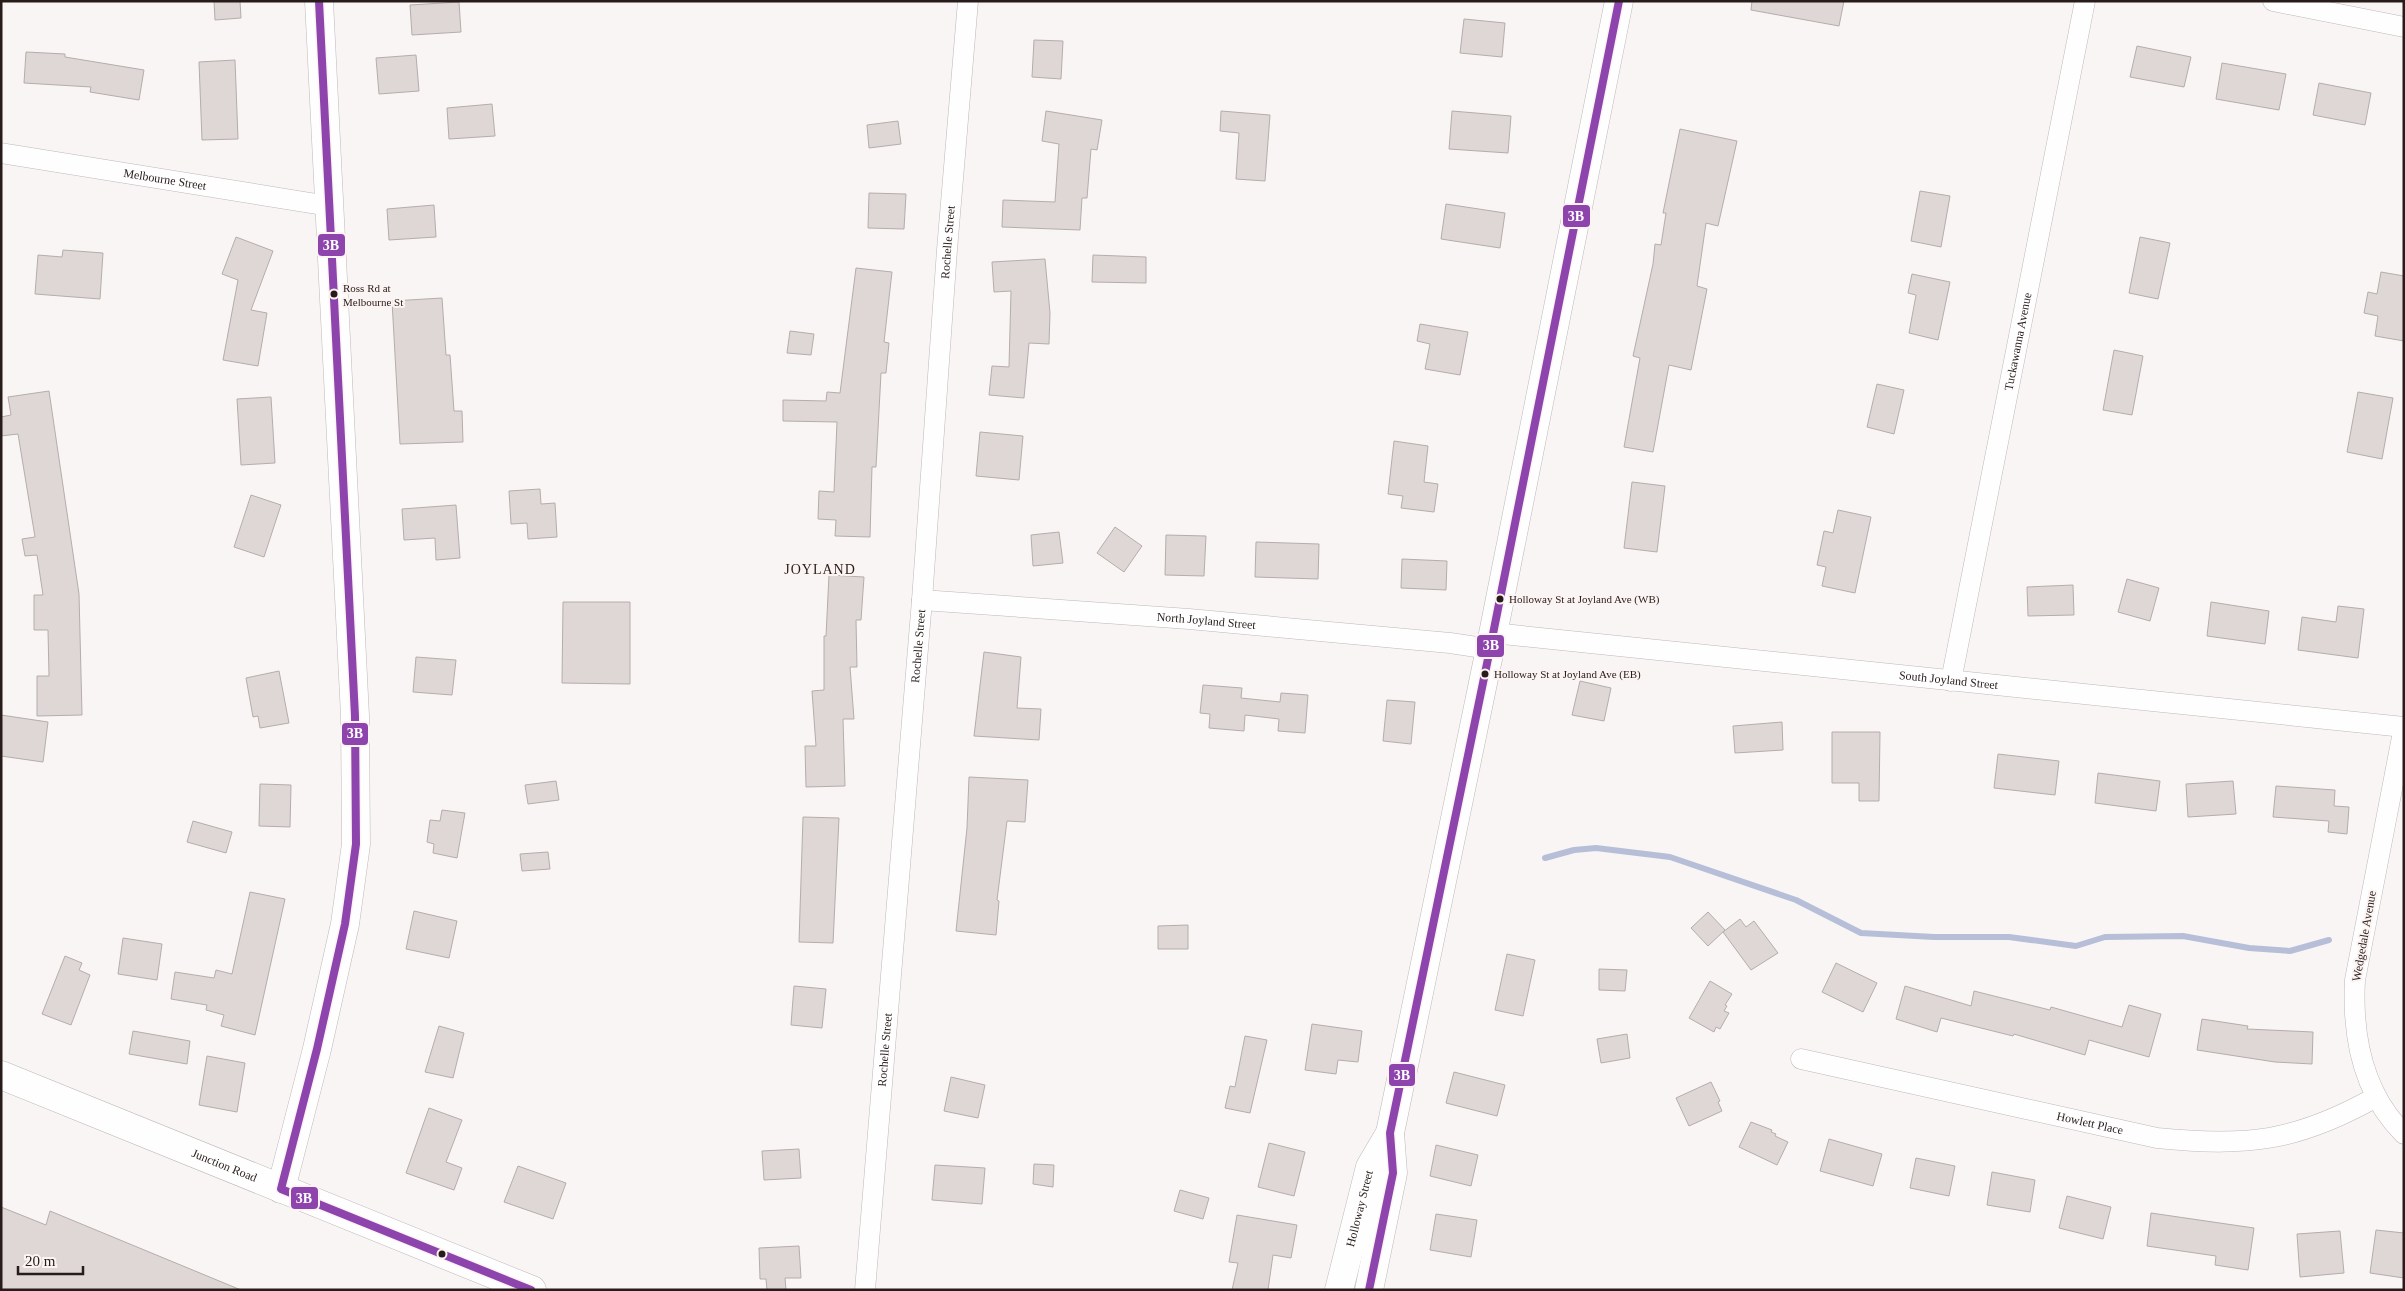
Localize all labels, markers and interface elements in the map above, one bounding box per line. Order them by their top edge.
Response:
street label: Melbourne Street [122,166,208,193]
street label: Rochelle Street [938,204,958,280]
line badge: 3B [1562,204,1591,228]
text: 3B [1568,209,1584,224]
line badge: 3B [317,233,346,257]
text: 3B [323,238,339,253]
place label: Ross Rd at Melbourne St [343,282,403,308]
marker: Ross Rd at Melbourne St [329,289,339,299]
street label: Tuckawanna Avenue [2001,291,2034,392]
district label: JOYLAND [784,562,856,577]
place label: Holloway St at Joyland Ave (WB) [1509,593,1660,606]
marker: Holloway St at Joyland Ave (WB) [1495,594,1505,604]
street label: Rochelle Street [908,608,928,684]
street label: North Joyland Street [1156,610,1257,632]
line badge: 3B [1476,634,1505,658]
text: 3B [1483,638,1499,653]
place label: Holloway St at Joyland Ave (EB) [1494,668,1641,681]
street label: South Joyland Street [1898,668,1999,692]
marker: Holloway St at Joyland Ave (EB) [1480,669,1490,679]
line badge: 3B [341,722,369,746]
text: 3B [347,726,363,741]
street label: Wedgedale Avenue [2349,890,2379,982]
street label: Rochelle Street [875,1012,895,1087]
line badge: 3B [1388,1063,1416,1087]
text: 3B [1394,1068,1410,1083]
street label: Howlett Place [2055,1109,2125,1137]
street label: Junction Road [190,1146,259,1185]
street label: Holloway Street [1343,1168,1376,1248]
line badge: 3B [290,1186,319,1210]
text: 3B [296,1191,312,1206]
scale bar [18,1244,82,1276]
unlabelled marker [437,1249,447,1259]
text: 20 m [25,1253,56,1269]

